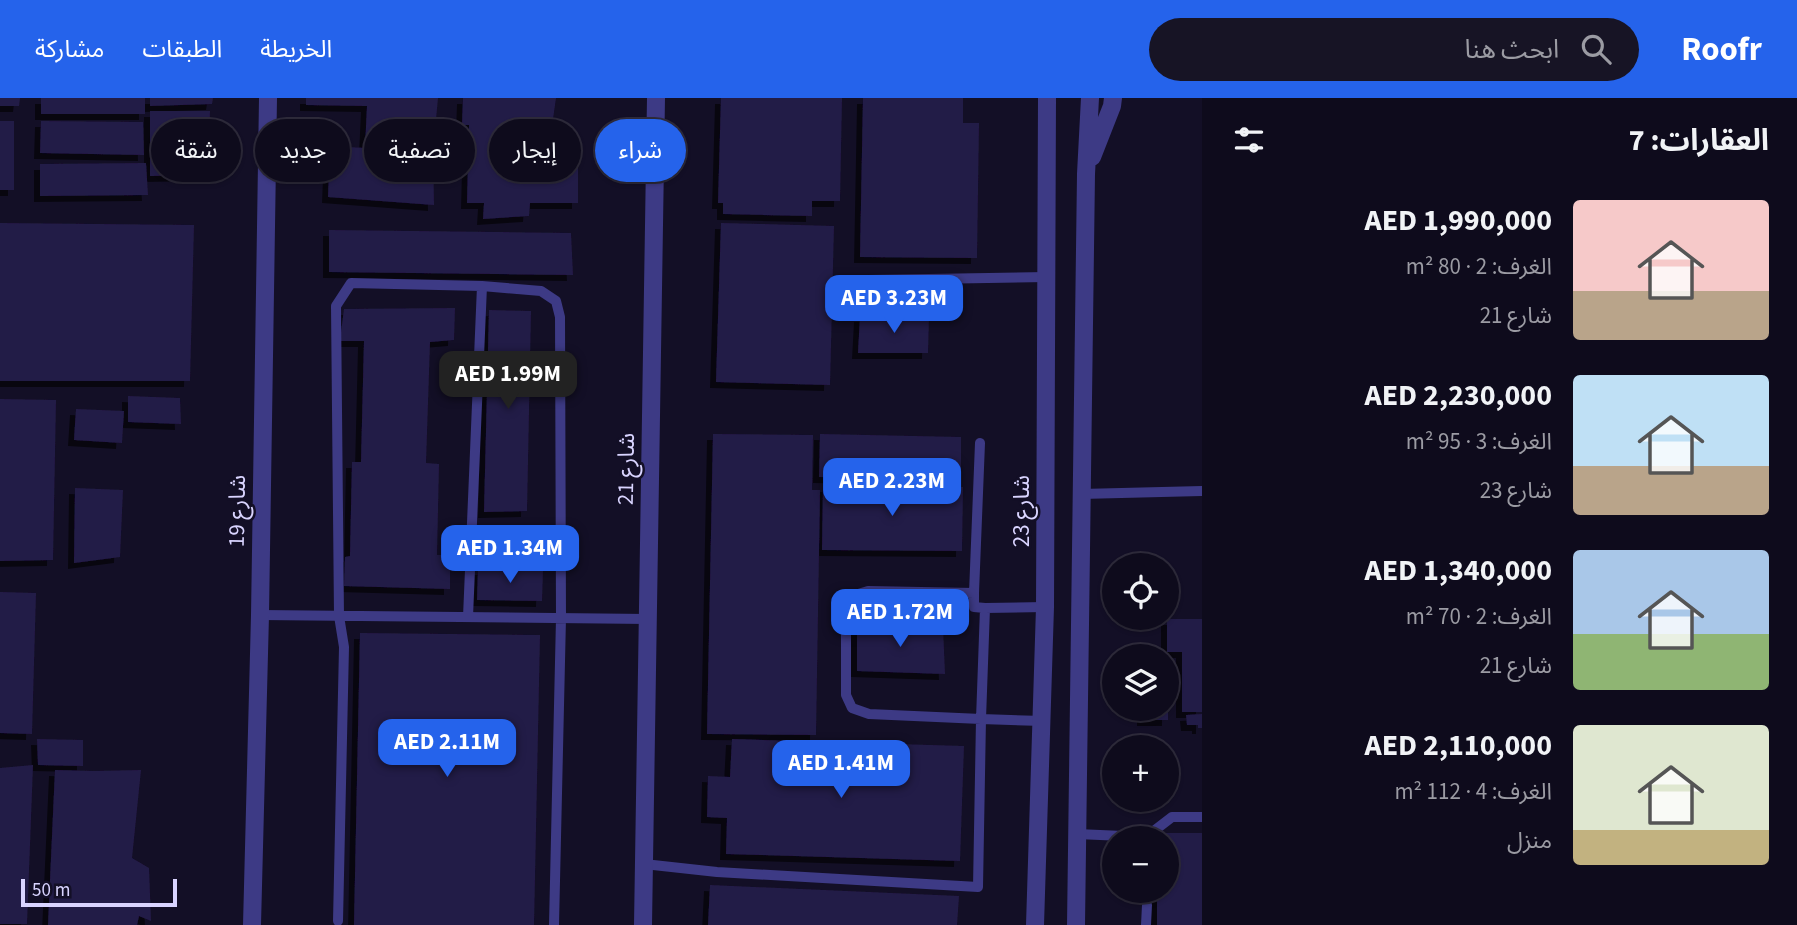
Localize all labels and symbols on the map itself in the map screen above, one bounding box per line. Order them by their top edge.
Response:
pin: AED 3.23M [814,275,974,335]
pin: AED 1.99M [428,352,588,411]
street label: شارع 21 [609,433,643,505]
pin: AED 2.23M [812,458,972,518]
street label: شارع 19 [220,475,254,547]
street label: شارع 23 [1005,475,1038,547]
pin: AED 1.34M [430,526,590,585]
pin: AED 1.72M [820,589,980,649]
pin: AED 2.11M [367,720,527,779]
pin: AED 1.41M [761,740,921,800]
scale bar [21,876,177,908]

